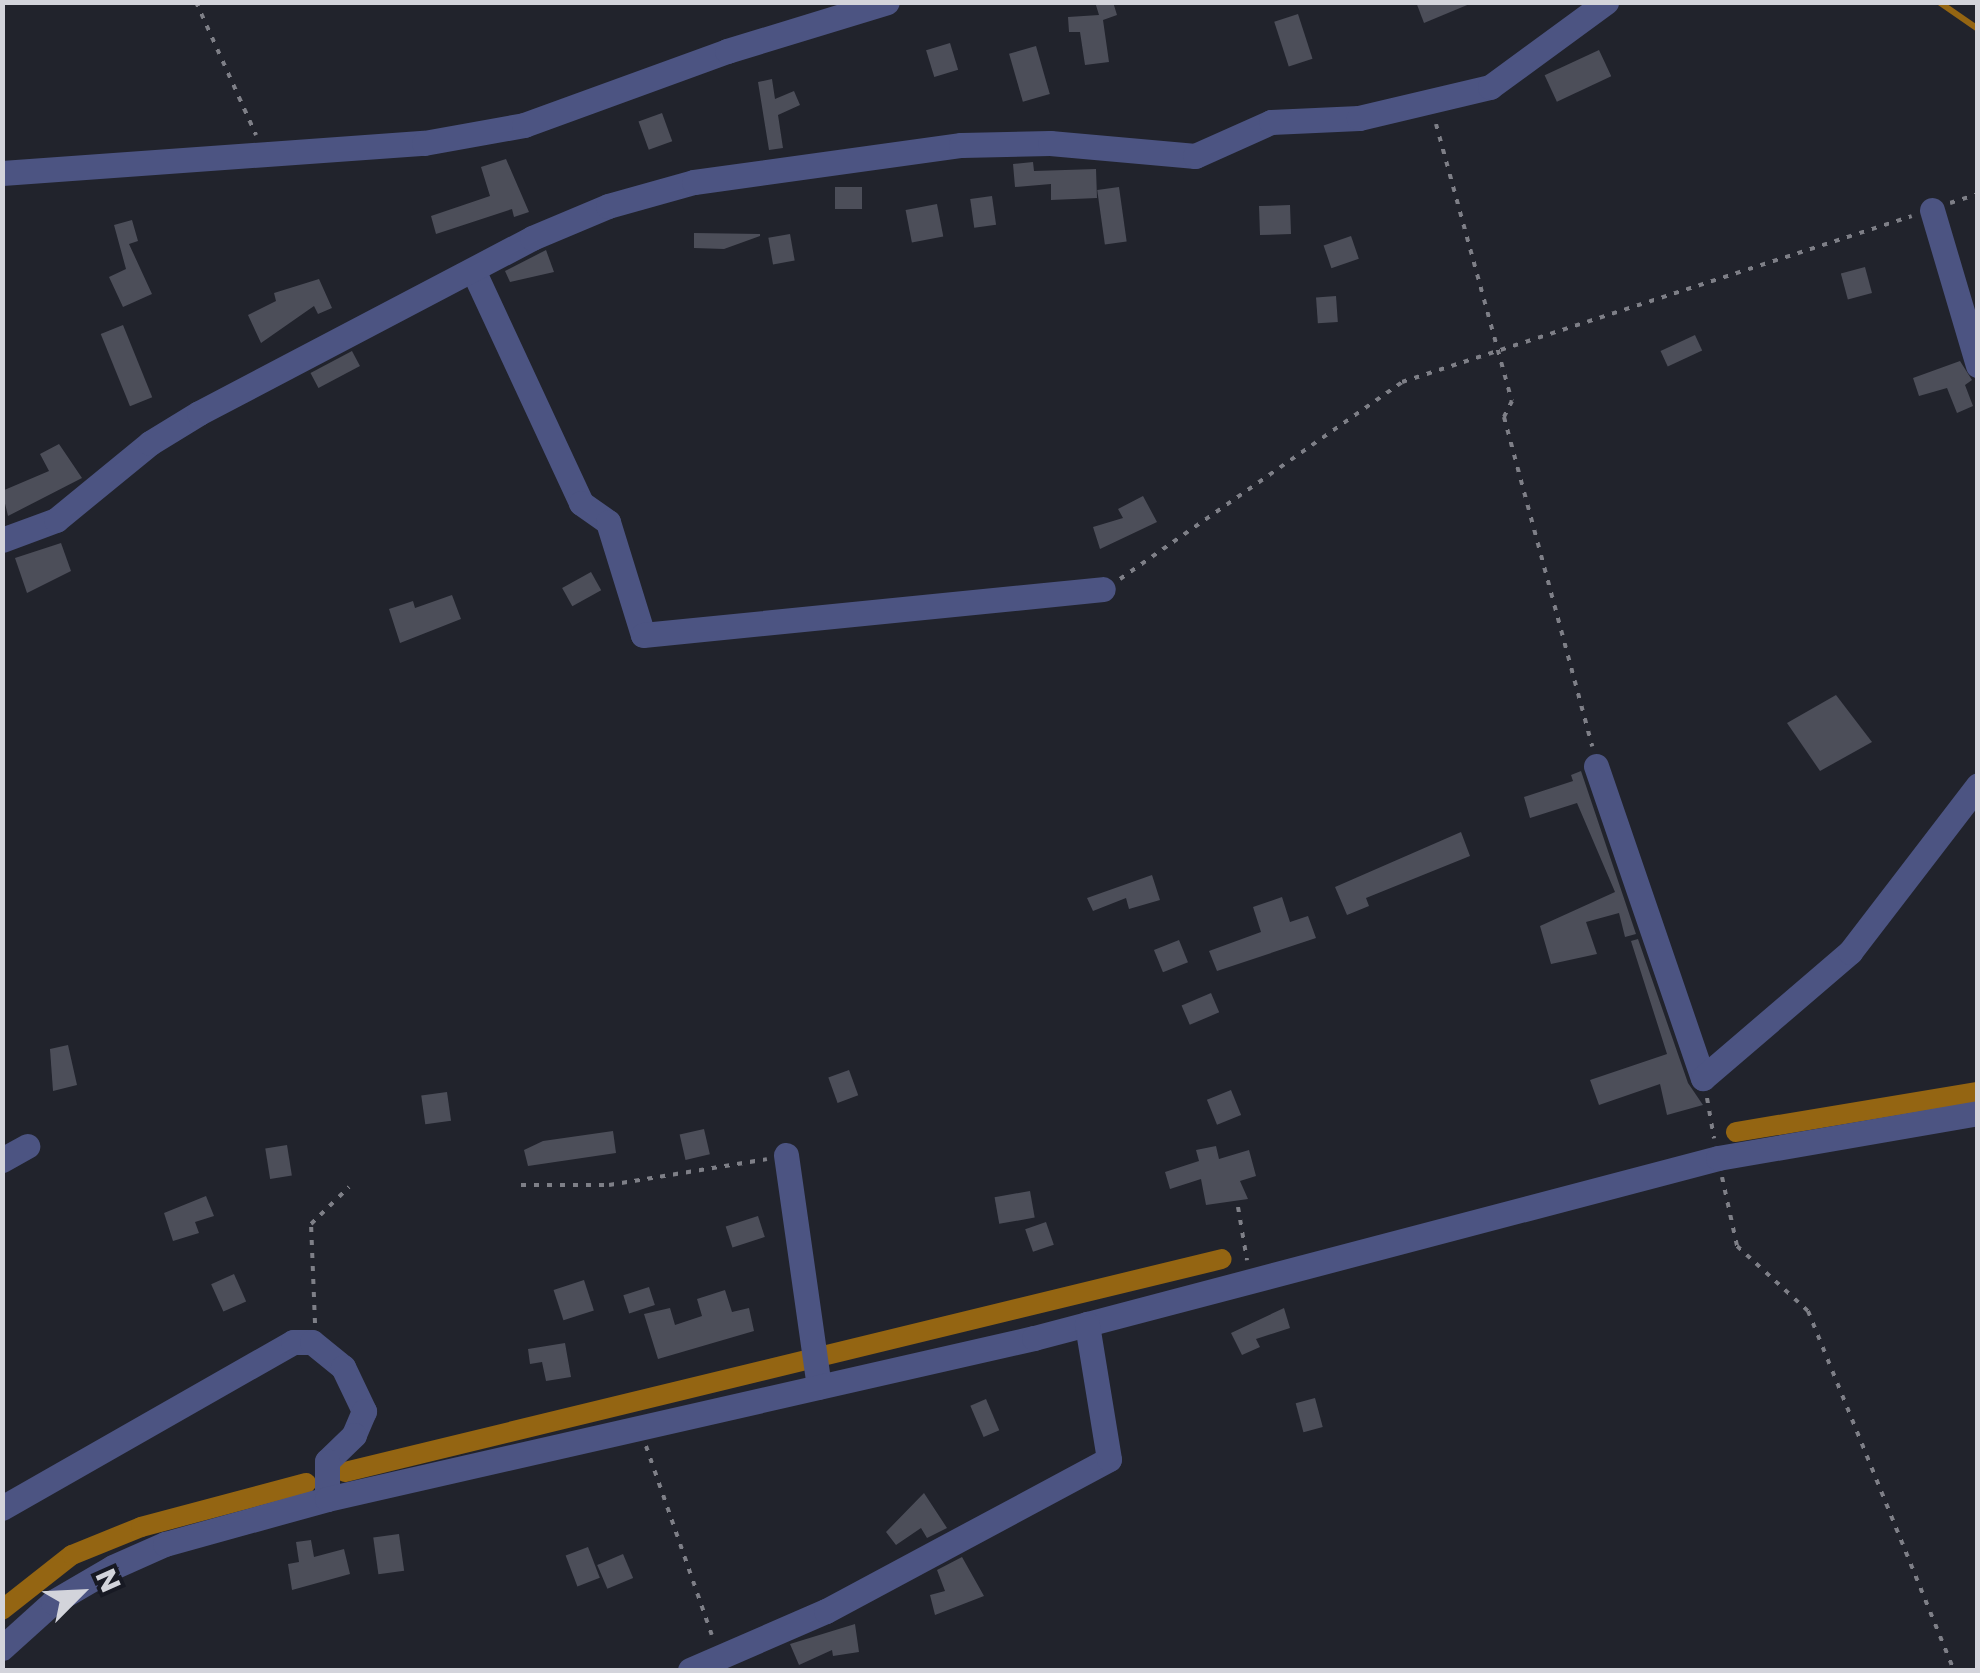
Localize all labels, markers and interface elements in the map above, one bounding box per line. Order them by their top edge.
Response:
north arrow [30,1543,130,1643]
text: N [86,1563,130,1598]

